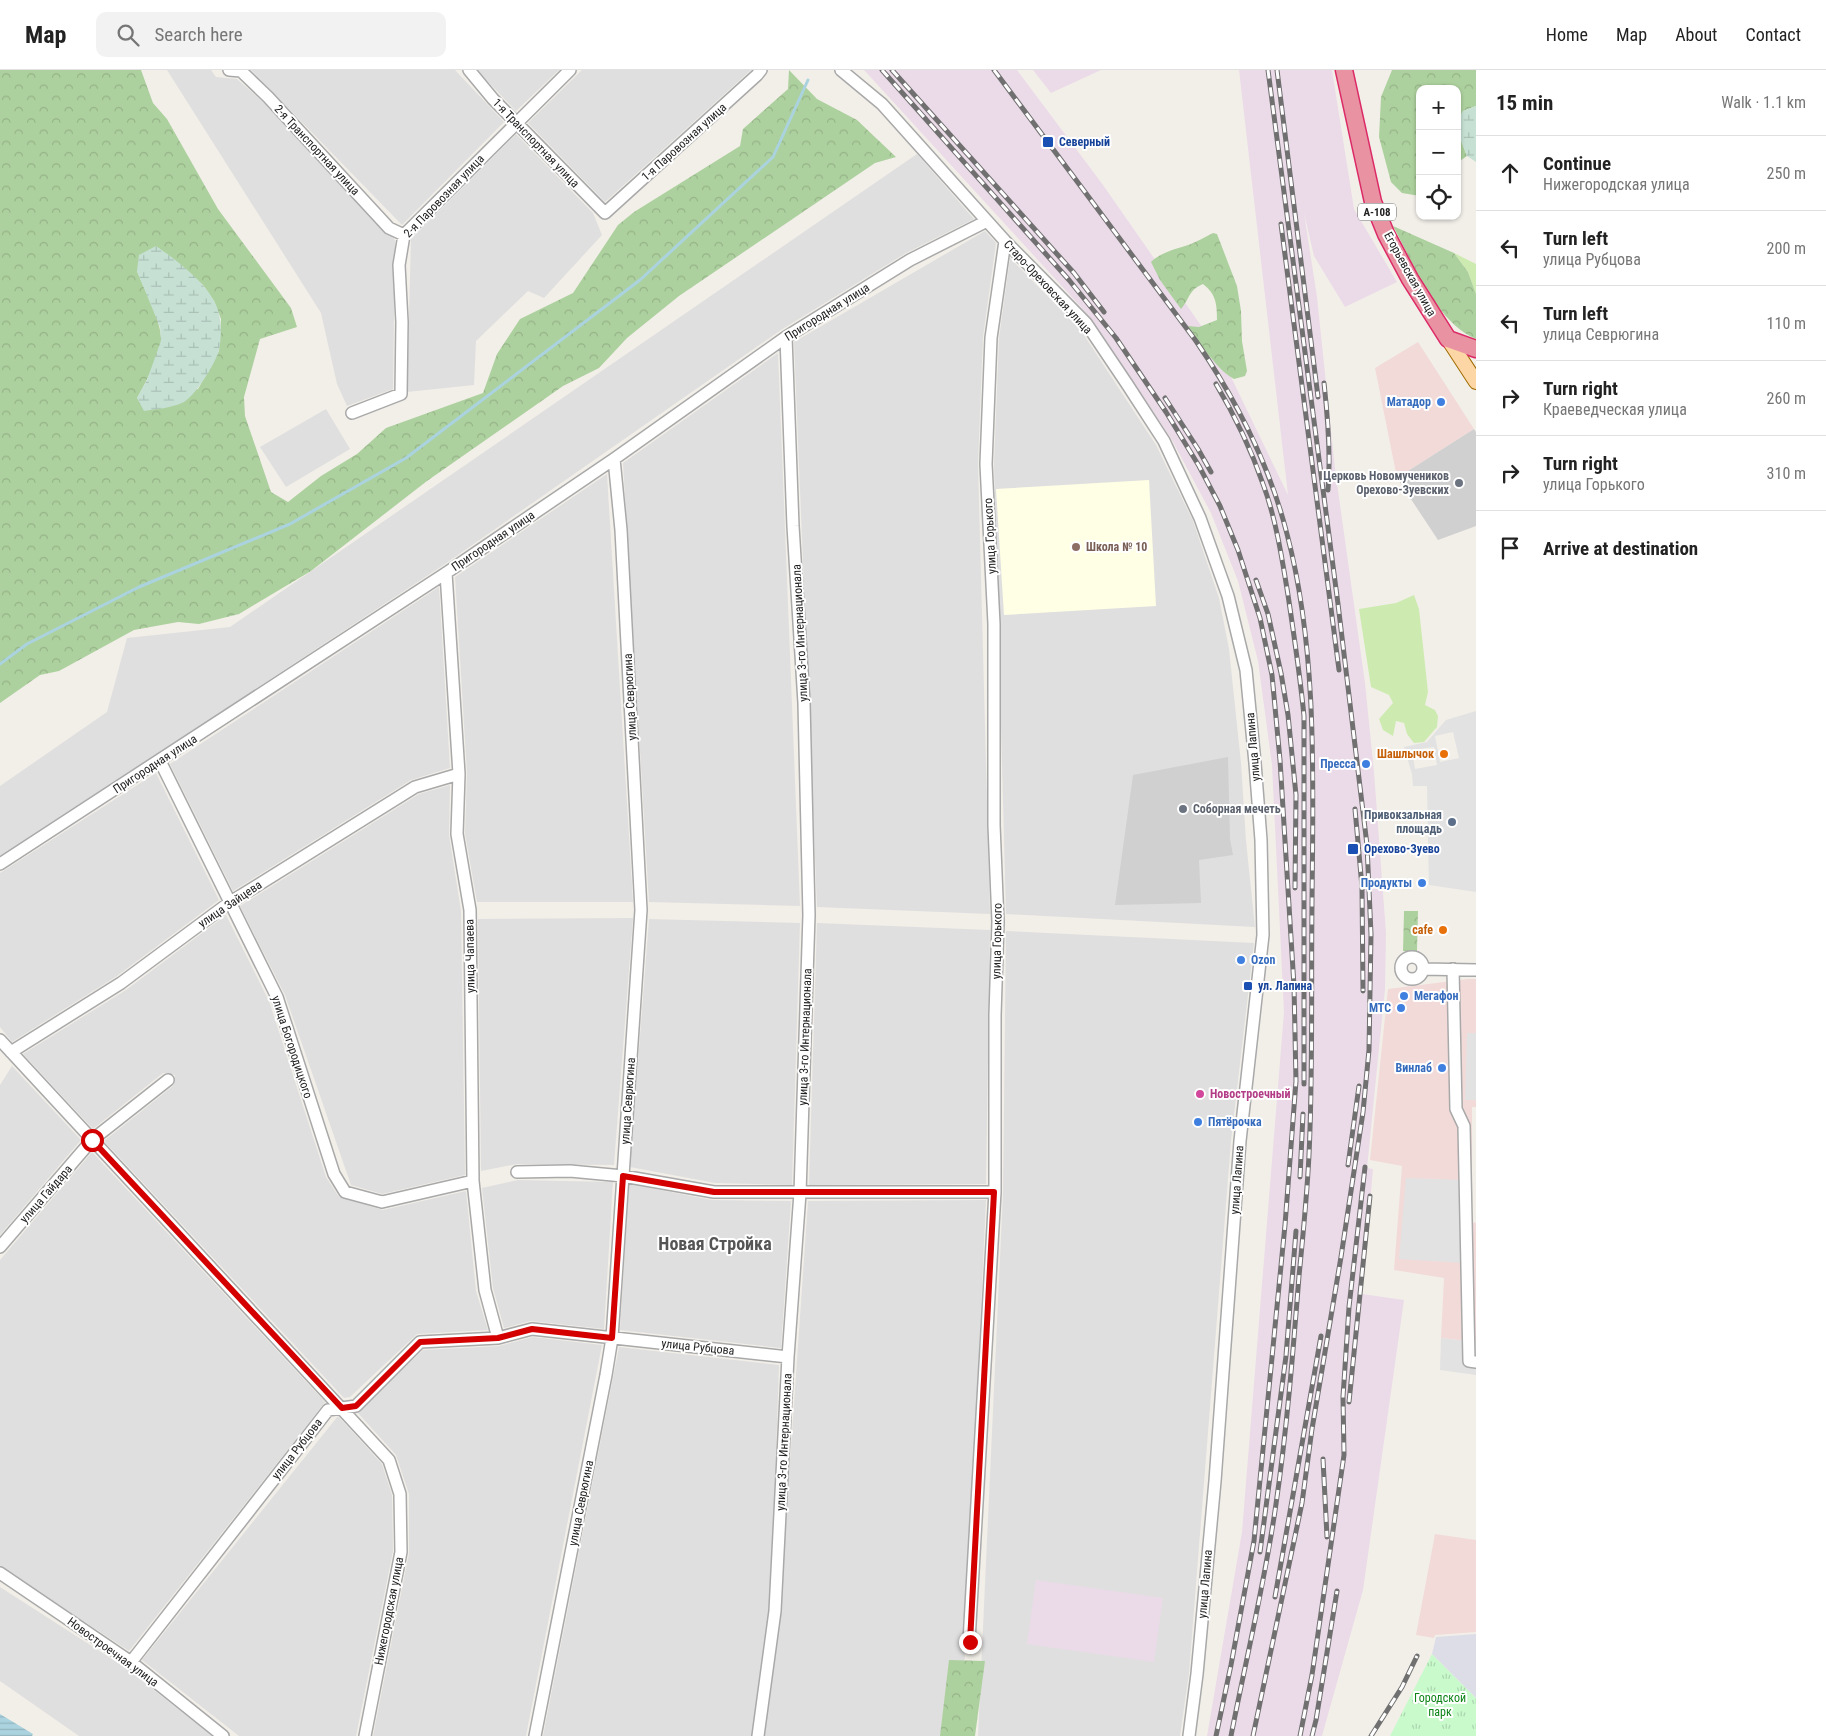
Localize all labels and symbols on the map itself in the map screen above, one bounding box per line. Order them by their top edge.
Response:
street label: 1-я Транспортная улица [490,96,582,191]
street label: 1-я Паровозная улица [639,100,730,184]
street label: 2-я Транспортная улица [272,102,363,198]
marker: Северный [1041,135,1055,149]
place label: Северный [1059,135,1110,149]
street label: 2-я Паровозная улица [401,152,487,240]
road number: А-108 [1358,204,1396,220]
street label: Егорьевская улица [1381,229,1439,319]
street label: Старо-Ореховская улица [1001,237,1095,337]
street label: Пригородная улица [782,280,872,344]
place label: Матадор [1387,395,1431,409]
marker: Матадор [1435,396,1447,408]
place label: Церковь Новомучеников Орехово-Зуевских [1323,469,1450,497]
marker: Церковь Новомучеников Орехово-Зуевских [1453,477,1465,489]
street label: улица Горького [981,498,999,574]
street label: Пригородная улица [449,508,537,574]
place label: Школа № 10 [1086,540,1147,554]
marker: Школа № 10 [1070,541,1082,553]
street label: улица 3-го Интернационала [789,564,811,702]
street label: улица Севрюгина [621,653,639,741]
street label: улица Лапина [1243,712,1263,782]
street label: Пригородная улица [110,732,200,796]
place label: Шашлычок [1377,747,1434,761]
marker: Шашлычок [1438,748,1450,760]
place label: Пресса [1320,757,1356,771]
marker: Пресса [1360,758,1372,770]
place label: Соборная мечеть [1193,802,1281,816]
marker: Соборная мечеть [1177,803,1189,815]
place label: Привокзальная площадь [1364,808,1442,836]
marker: Привокзальная площадь [1446,816,1458,828]
marker: Орехово-Зуево [1346,842,1360,856]
place label: Орехово-Зуево [1364,842,1440,856]
place label: Продукты [1361,876,1412,890]
street label: улица Зайцева [196,877,265,930]
marker: Продукты [1416,877,1428,889]
street label: улица Горького [989,903,1005,979]
street label: улица Чапаева [462,919,478,993]
place label: cafe [1412,923,1433,937]
marker: cafe [1437,924,1449,936]
place label: Ozon [1251,953,1276,967]
marker: Ozon [1235,954,1247,966]
street label: улица 3-го Интернационала [796,968,814,1106]
place label: ул. Лапина [1258,979,1312,993]
marker: ул. Лапина [1242,980,1254,992]
place label: Мегафон [1414,989,1459,1003]
marker: Мегафон [1398,990,1410,1002]
street label: улица Богородицкого [269,994,315,1100]
place label: МТС [1369,1001,1391,1015]
marker: МТС [1395,1002,1407,1014]
street label: улица Севрюгина [618,1057,638,1145]
place label: Винлаб [1396,1061,1432,1075]
marker: Винлаб [1436,1062,1448,1074]
place label: Новостроечный [1210,1087,1291,1101]
marker: Новостроечный [1194,1088,1206,1100]
place label: Пятёрочка [1208,1115,1262,1129]
marker: Пятёрочка [1192,1116,1204,1128]
route start [81,1129,104,1152]
street label: улица Лапина [1228,1145,1246,1215]
street label: улица Гайдара [17,1162,75,1226]
district label: Новая Стройка [658,1233,772,1254]
street label: улица Рубцова [661,1336,735,1358]
street label: улица 3-го Интернационала [773,1373,795,1511]
street label: улица Рубцова [269,1416,325,1482]
street label: улица Севрюгина [566,1459,596,1547]
street label: улица Лапина [1195,1549,1215,1619]
street label: Нижегородская улица [372,1555,406,1666]
street label: Новостроечная улица [65,1614,161,1690]
route end [959,1631,982,1654]
park label: Городской парк [1414,1691,1466,1719]

